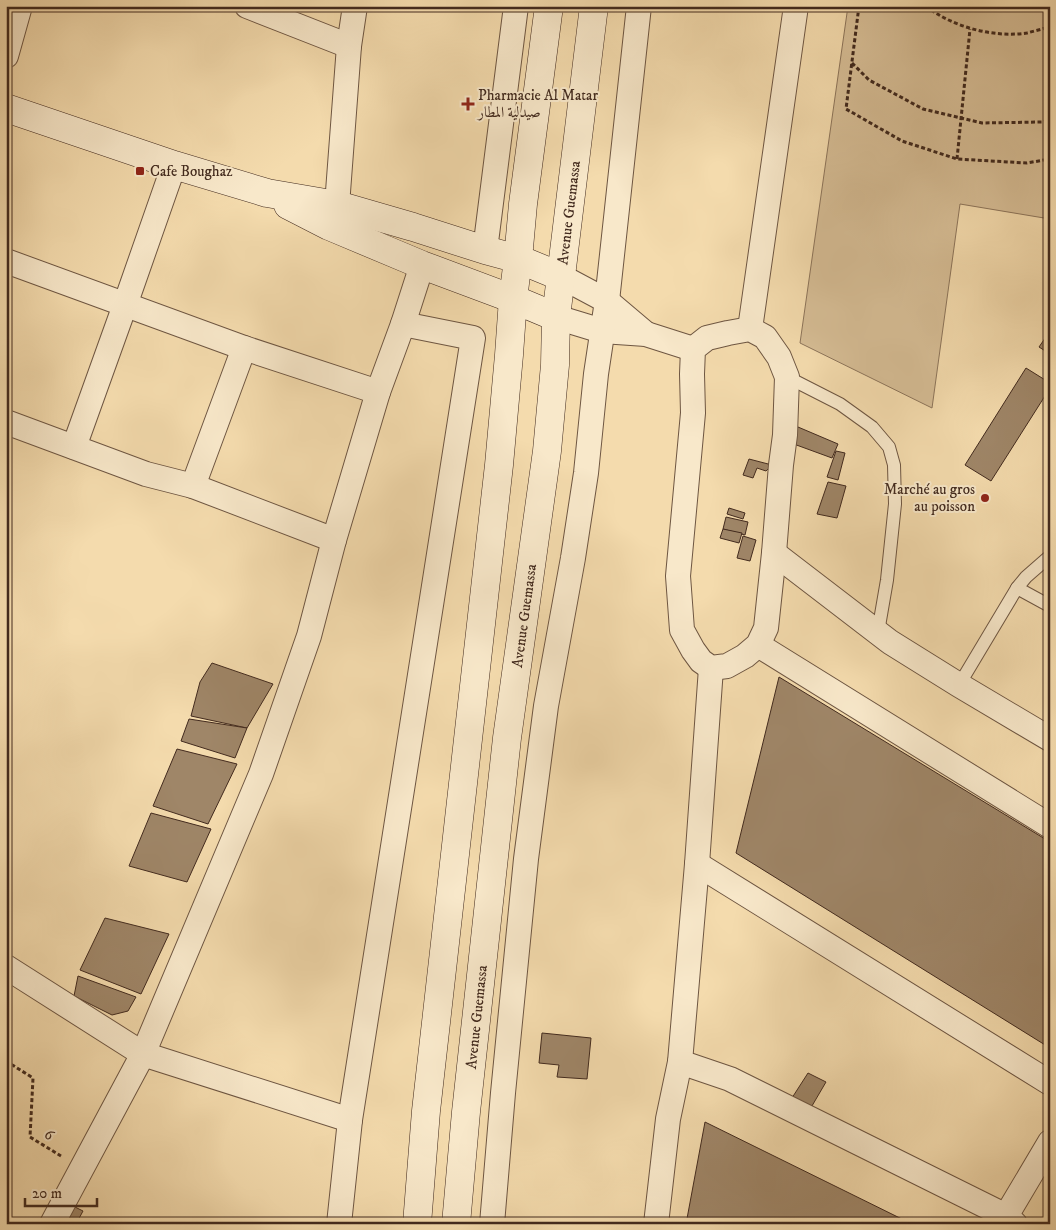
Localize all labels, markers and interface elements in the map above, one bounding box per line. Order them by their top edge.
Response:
place label: Pharmacie Al Matar صيدلية المطار [476,86,598,122]
marker: Pharmacie Al Matar صيدلية المطار [462,98,474,110]
street label: Avenue Guemassa [553,159,585,266]
place label: Cafe Boughaz [150,162,233,181]
marker: Cafe Boughaz [134,165,146,177]
place label: Marché au gros au poisson [884,480,975,516]
marker: Marché au gros au poisson [979,492,991,504]
street label: Avenue Guemassa [507,562,541,669]
street label: Avenue Guemassa [461,963,492,1070]
street label: 6 [41,1125,58,1146]
scale bar [25,1175,98,1207]
text: 20 m [32,1184,62,1203]

